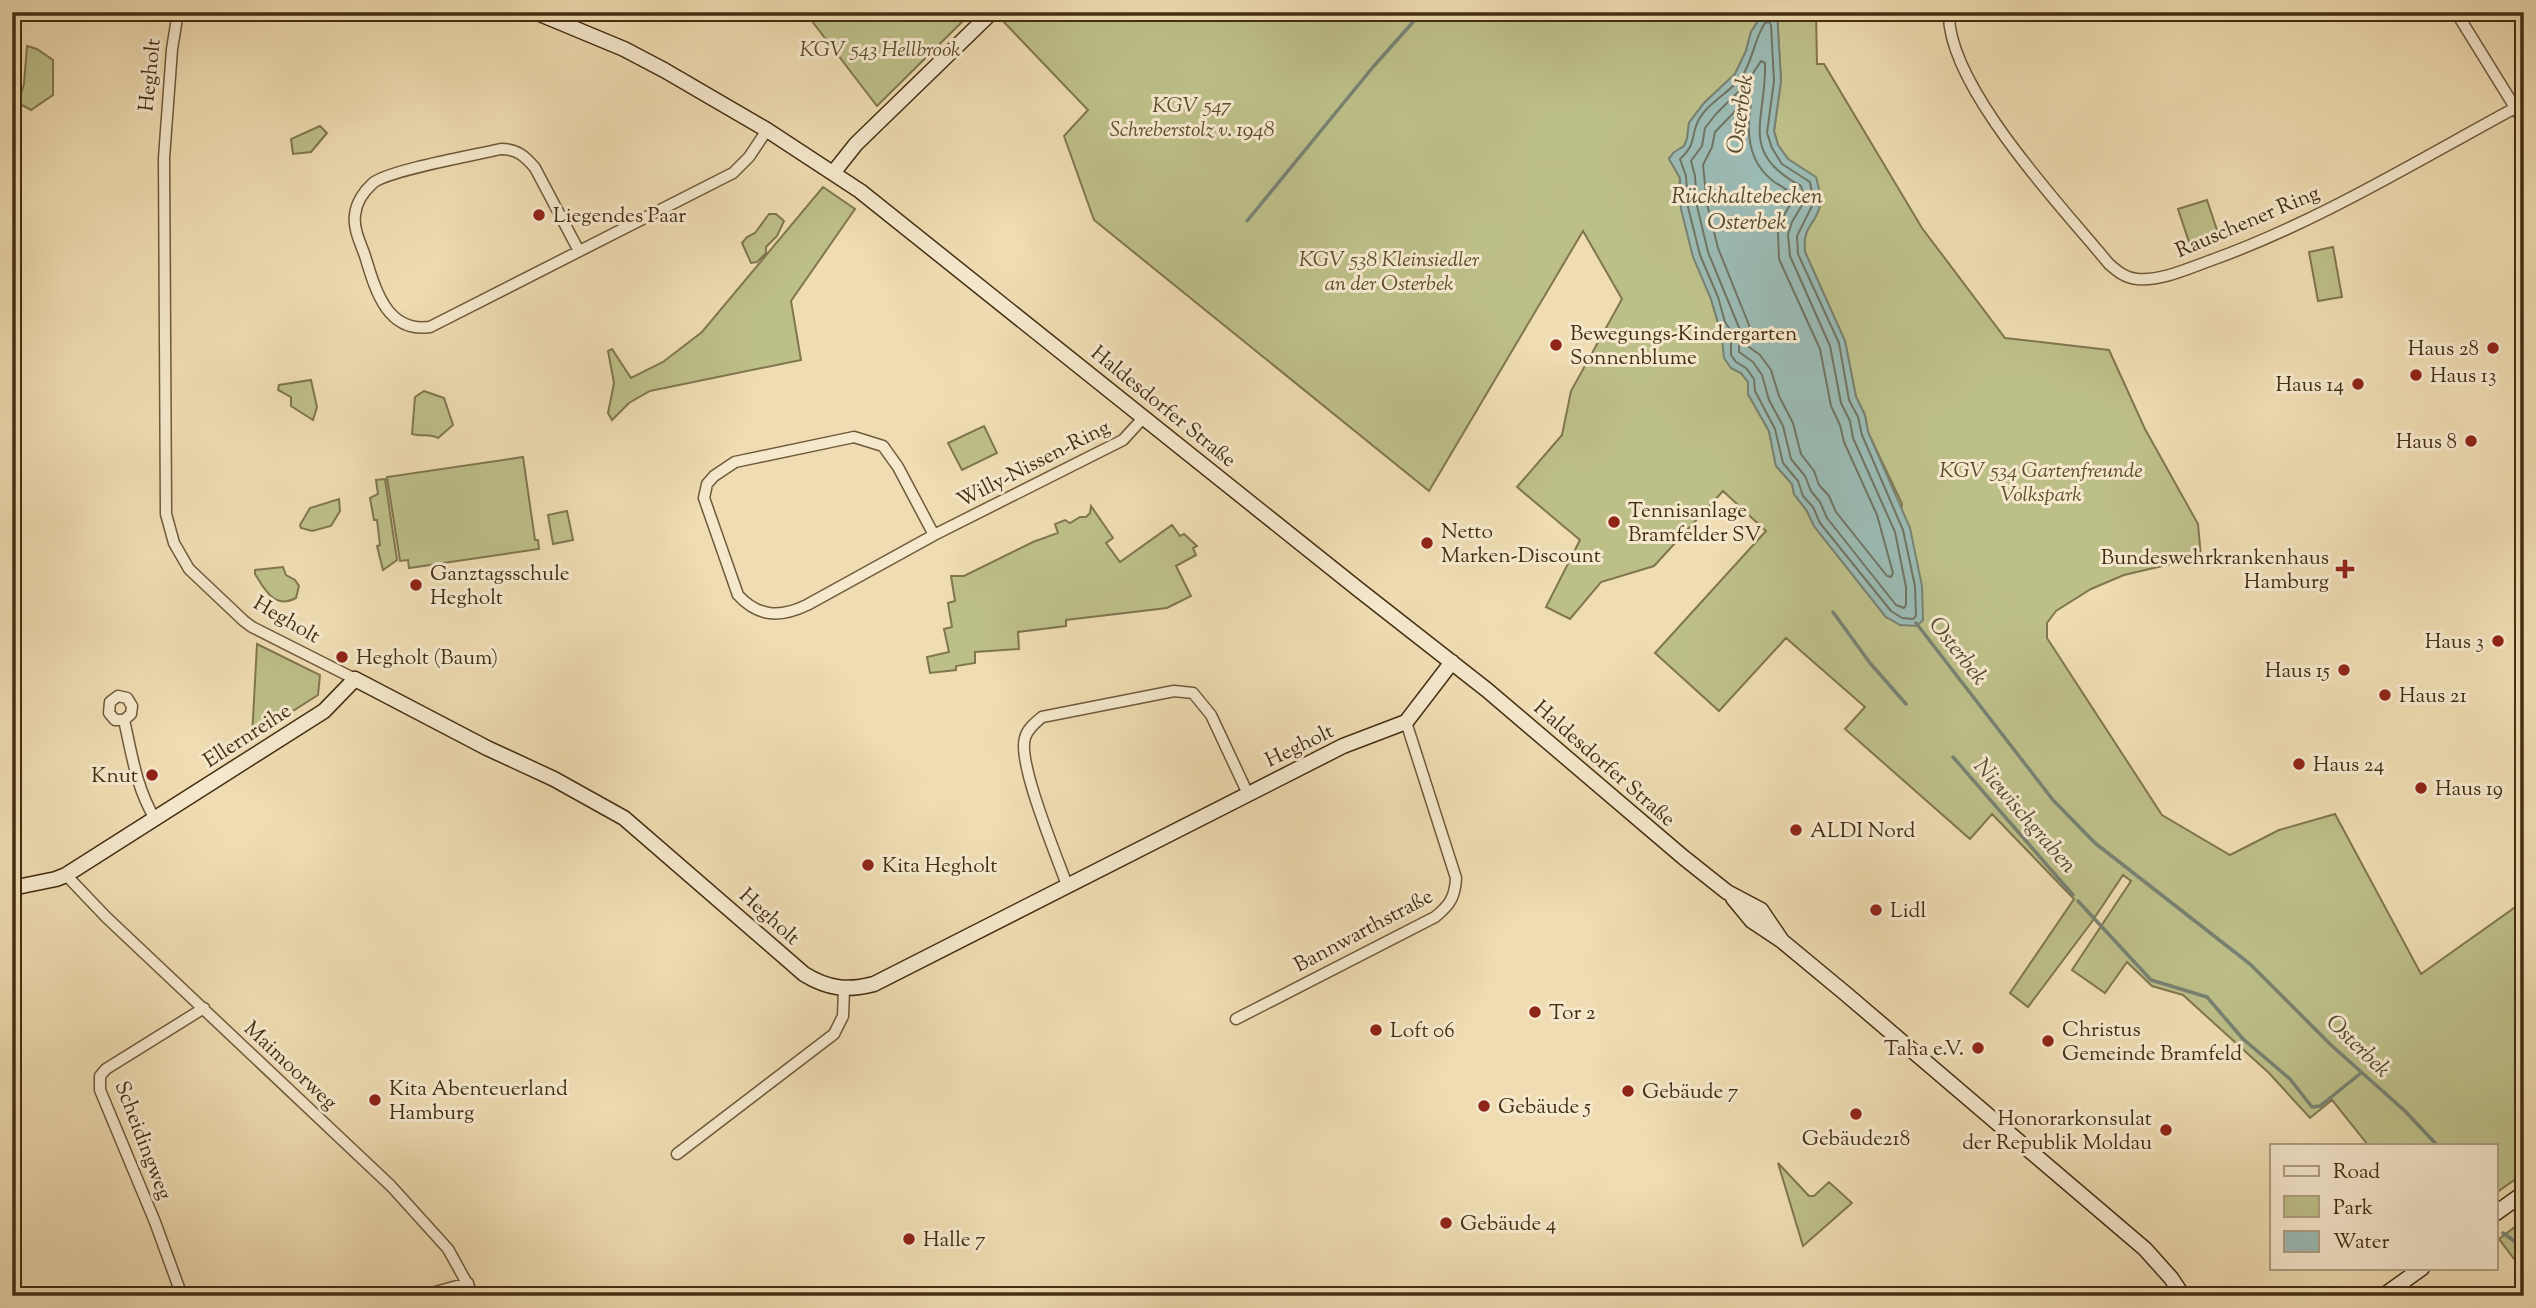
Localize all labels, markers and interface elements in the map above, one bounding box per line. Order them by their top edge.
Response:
park label: KGV 543 Hellbrook [799,36,961,66]
street label: Hegholt [132,37,170,113]
water label: Osterbek [1720,73,1763,156]
park label: KGV 547 Schreberstolz v. 1948 [1110,92,1274,146]
street label: Rauschener Ring [2171,179,2324,267]
water label: Rückhaltebecken Osterbek [1671,181,1823,240]
place label: Liegendes Paar [553,202,686,232]
marker: Liegendes Paar [531,207,547,223]
park label: KGV 538 Kleinsiedler an der Osterbek [1299,246,1480,300]
place label: Bewegungs-Kindergarten Sonnenblume [1570,320,1797,374]
place label: Haus 28 [2408,335,2479,365]
marker: Bewegungs-Kindergarten Sonnenblume [1548,337,1564,353]
street label: Haldesdorfer Straße [1083,339,1242,476]
marker: Haus 28 [2485,340,2501,356]
place label: Haus 13 [2430,362,2496,392]
marker: Haus 13 [2408,367,2424,383]
place label: Haus 14 [2275,371,2344,401]
marker: Haus 14 [2350,376,2366,392]
street label: Willy-Nissen-Ring [952,413,1116,516]
place label: Haus 8 [2396,428,2457,458]
marker: Haus 8 [2463,433,2479,449]
park label: KGV 534 Gartenfreunde Volkspark [1939,457,2143,511]
place label: Tennisanlage Bramfelder SV [1628,497,1761,551]
marker: Tennisanlage Bramfelder SV [1606,514,1622,530]
place label: Netto Marken-Discount [1441,518,1601,572]
marker: Netto Marken-Discount [1419,535,1435,551]
place label: Bundeswehrkrankenhaus Hamburg [2101,544,2329,598]
marker: Bundeswehrkrankenhaus Hamburg [2335,559,2355,579]
place label: Ganztagsschule Hegholt [430,560,570,614]
marker: Ganztagsschule Hegholt [408,577,424,593]
street label: Hegholt [247,589,325,652]
water label: Osterbek [1920,610,1994,693]
place label: Haus 3 [2425,628,2484,658]
marker: Haus 3 [2490,633,2506,649]
place label: Hegholt (Baum) [356,644,498,674]
marker: Hegholt (Baum) [334,649,350,665]
place label: Haus 15 [2265,657,2330,687]
marker: Haus 15 [2336,662,2352,678]
place label: Haus 21 [2399,682,2467,712]
marker: Haus 21 [2377,687,2393,703]
street label: Haldesdorfer Straße [1526,694,1681,835]
street label: Ellernreihe [198,697,298,776]
street label: Hegholt [1261,717,1339,776]
place label: Haus 24 [2313,751,2384,781]
water label: Niewischgraben [1965,752,2084,881]
marker: Haus 24 [2291,756,2307,772]
place label: Knut [91,762,138,792]
marker: Knut [144,767,160,783]
place label: Haus 19 [2435,775,2503,805]
marker: Haus 19 [2413,780,2429,796]
place label: ALDI Nord [1810,817,1916,847]
marker: ALDI Nord [1788,822,1804,838]
place label: Kita Hegholt [882,852,997,882]
marker: Kita Hegholt [860,857,876,873]
street label: Hegholt [732,882,806,953]
street label: Bannwarthstraße [1289,883,1439,981]
place label: Lidl [1890,897,1926,927]
marker: Lidl [1868,902,1884,918]
place label: Tor 2 [1549,999,1596,1029]
marker: Tor 2 [1527,1004,1543,1020]
water label: Osterbek [2317,1007,2397,1086]
street label: Maimoorweg [236,1015,343,1118]
place label: Christus Gemeinde Bramfeld [2062,1016,2242,1070]
place label: Loft 06 [1390,1017,1455,1047]
marker: Loft 06 [1368,1022,1384,1038]
marker: Christus Gemeinde Bramfeld [2040,1033,2056,1049]
place label: Taha e.V. [1884,1035,1964,1065]
marker: Taha e.V. [1970,1040,1986,1056]
place label: Kita Abenteuerland Hamburg [389,1075,568,1129]
street label: Scheidingweg [106,1077,179,1204]
place label: Gebäude 7 [1642,1078,1739,1108]
marker: Gebäude 7 [1620,1083,1636,1099]
marker: Kita Abenteuerland Hamburg [367,1092,383,1108]
place label: Gebäude 5 [1498,1093,1591,1123]
marker: Gebäude 5 [1476,1098,1492,1114]
place label: Honorarkonsulat der Republik Moldau [1962,1105,2152,1159]
marker: Gebäude218 [1848,1106,1864,1122]
marker: Honorarkonsulat der Republik Moldau [2158,1122,2174,1138]
place label: Gebäude218 [1802,1125,1910,1155]
legend [2270,1144,2498,1270]
text: Road [2333,1158,2380,1188]
text: Park [2333,1194,2374,1224]
place label: Gebäude 4 [1460,1210,1556,1240]
marker: Gebäude 4 [1438,1215,1454,1231]
place label: Halle 7 [923,1226,986,1256]
text: Water [2333,1228,2390,1258]
marker: Halle 7 [901,1231,917,1247]

